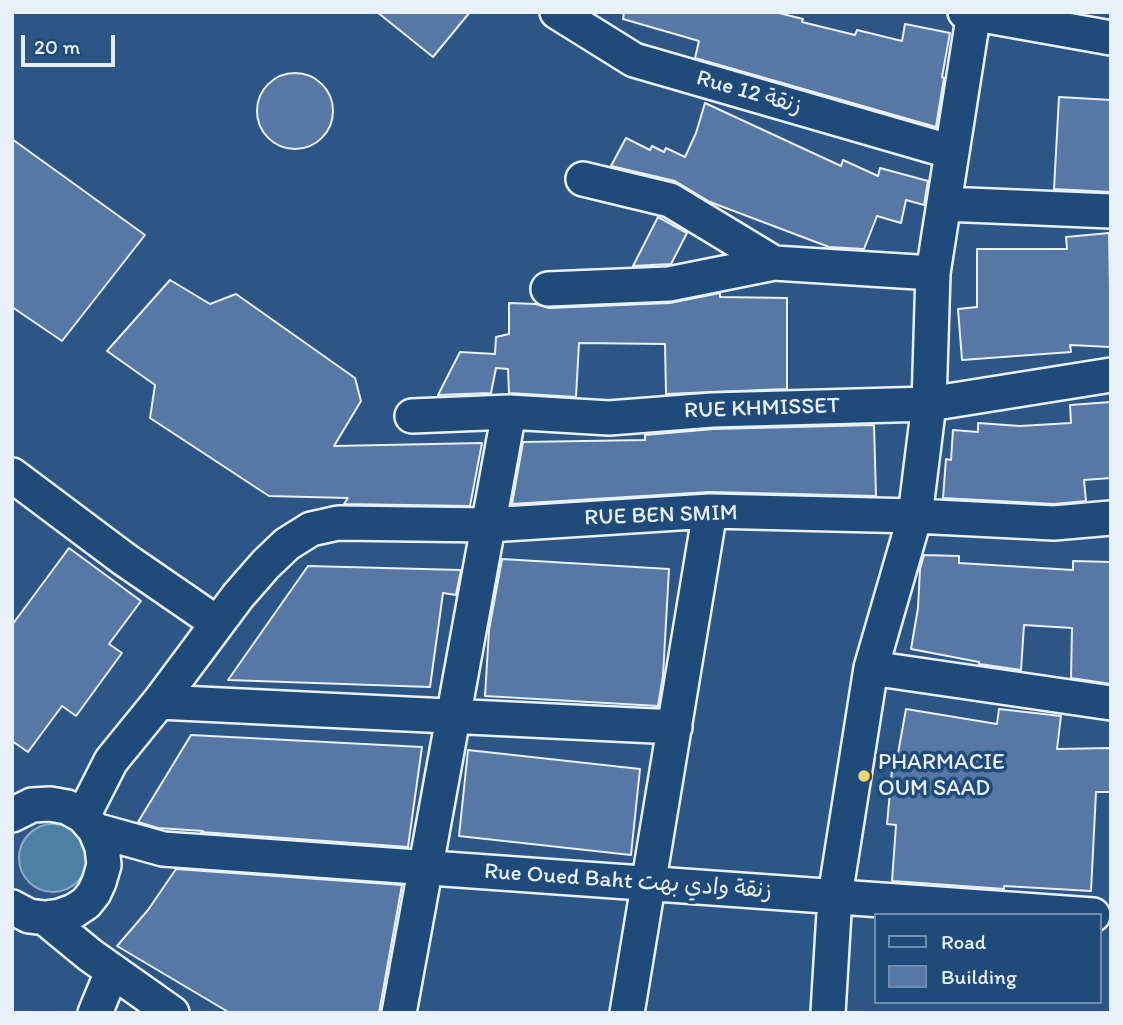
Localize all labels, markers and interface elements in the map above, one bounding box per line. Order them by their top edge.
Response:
scale bar [24,21,119,65]
text: 20 m [34,34,80,59]
street label: Rue 12 زنقة [693,65,805,121]
street label: RUE KHMISSET [684,392,840,426]
street label: RUE BEN SMIM [584,500,738,532]
place label: PHARMACIE OUM SAAD [878,749,1005,803]
marker: PHARMACIE OUM SAAD [856,768,872,784]
street label: Rue Oued Baht زنقة وادي بهت [483,858,773,906]
legend [874,913,1102,1004]
text: Road [941,929,986,954]
text: Building [941,964,1017,989]

